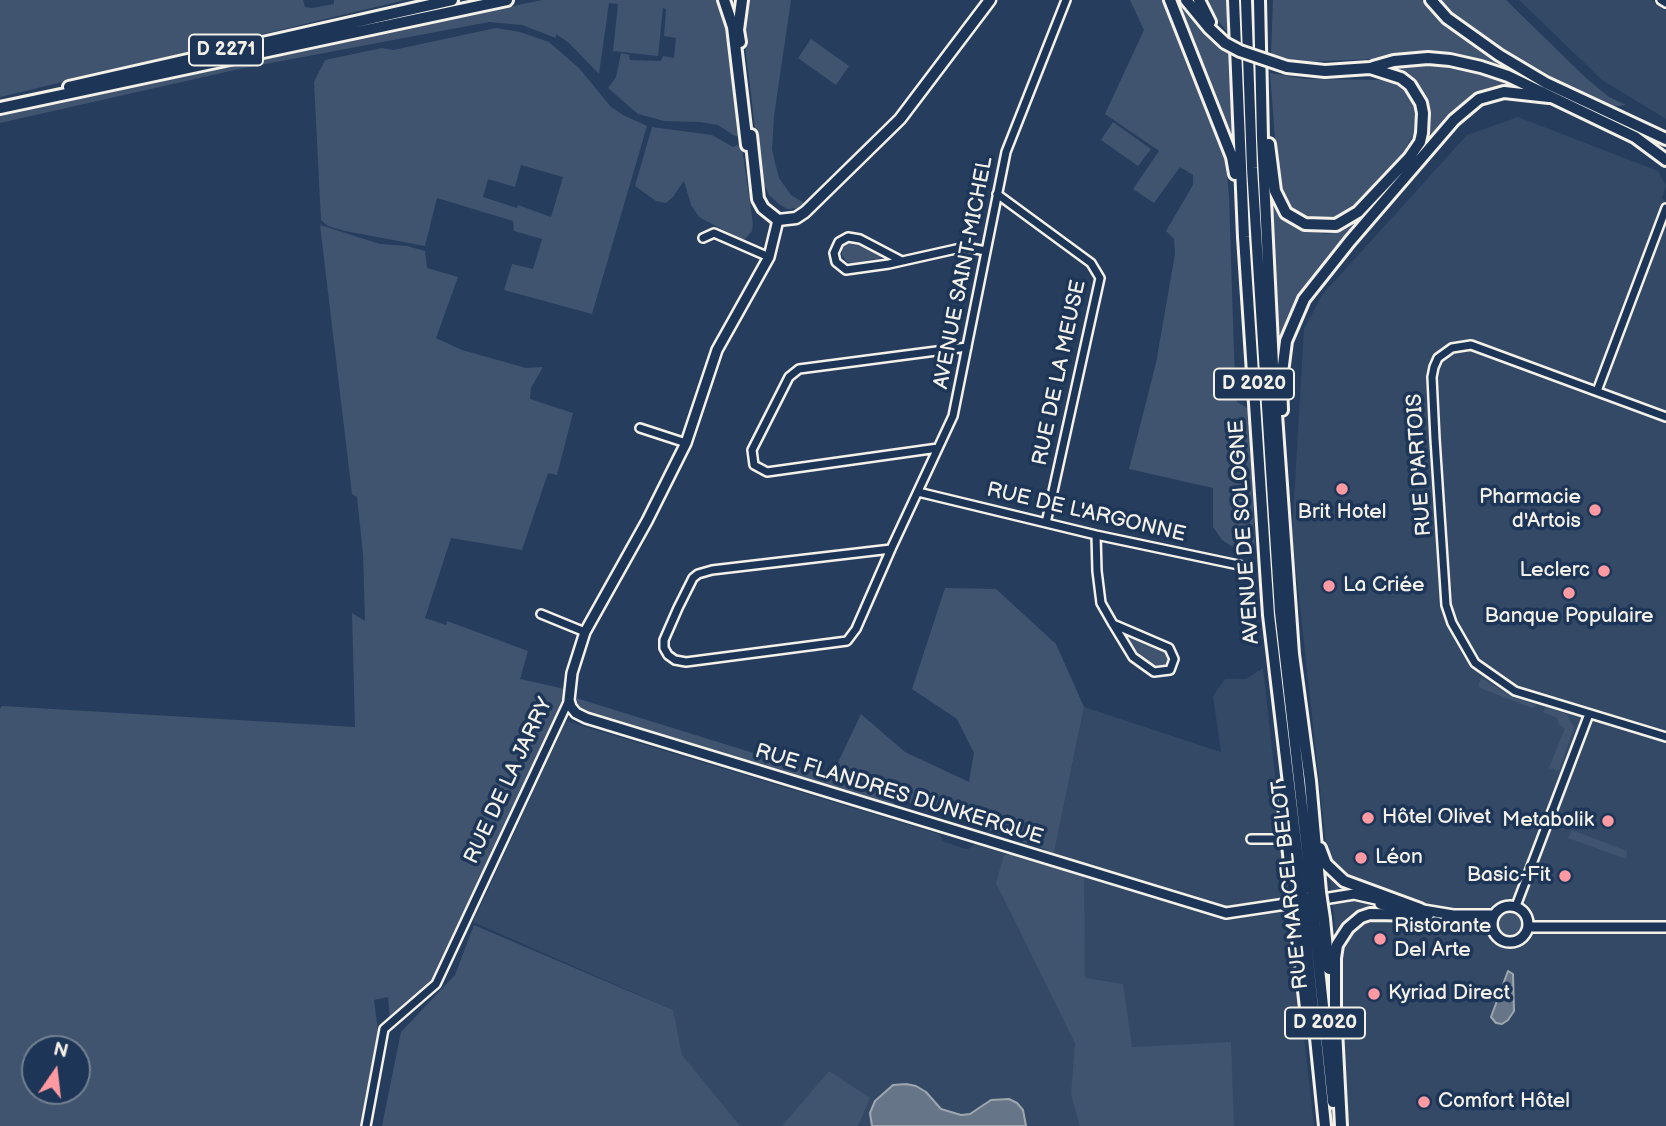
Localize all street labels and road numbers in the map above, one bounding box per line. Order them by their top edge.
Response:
road number: D 2271 [189,34,263,66]
street label: AVENUE SAINT-MICHEL [929,155,999,391]
street label: RUE DE LA MEUSE [1028,278,1092,468]
road number: D 2020 [1214,368,1294,400]
street label: RUE D'ARTOIS [1402,393,1438,537]
street label: AVENUE DE SOLOGNE [1225,419,1265,645]
street label: RUE DE L'ARGONNE [984,478,1188,548]
street label: RUE DE LA JARRY [460,694,558,868]
street label: RUE FLANDRES DUNKERQUE [752,739,1046,851]
street label: RUE MARCEL BELOT [1268,780,1314,990]
road number: D 2020 [1285,1007,1365,1038]

